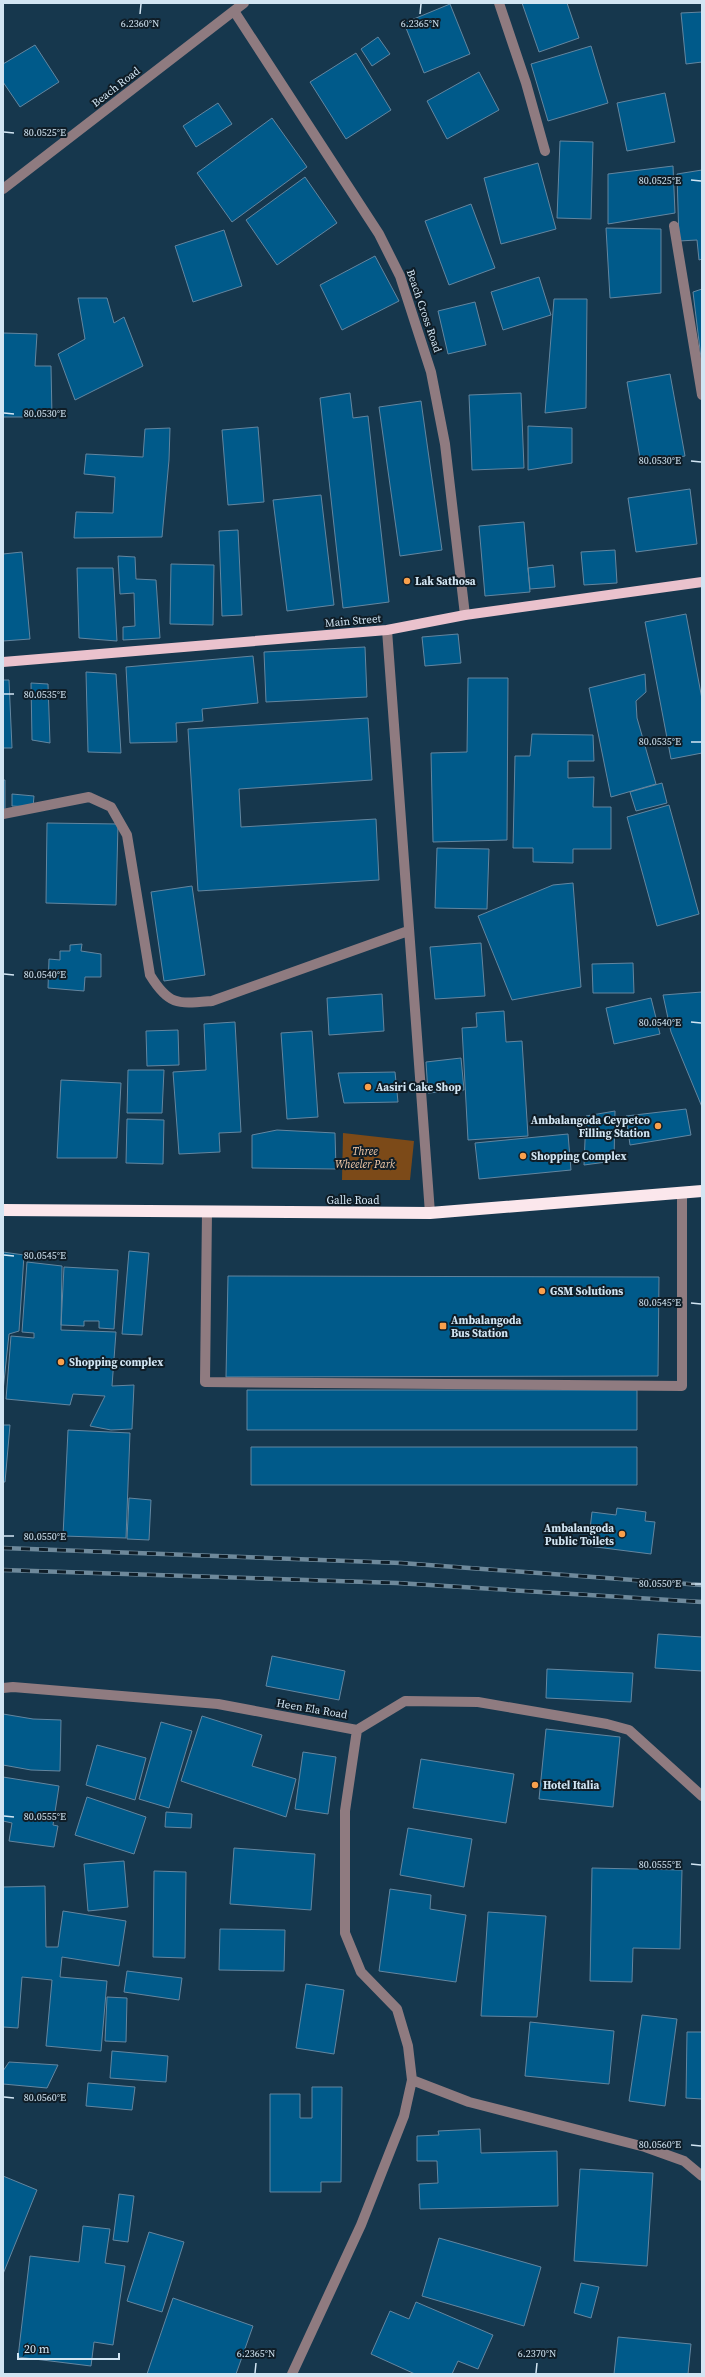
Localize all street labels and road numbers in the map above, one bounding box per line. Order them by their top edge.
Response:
street label: Beach Road [89,63,144,111]
street label: Beach Cross Road [403,267,446,355]
street label: Main Street [324,611,382,631]
street label: Galle Road [327,1193,380,1208]
street label: Heen Ela Road [275,1695,349,1723]

